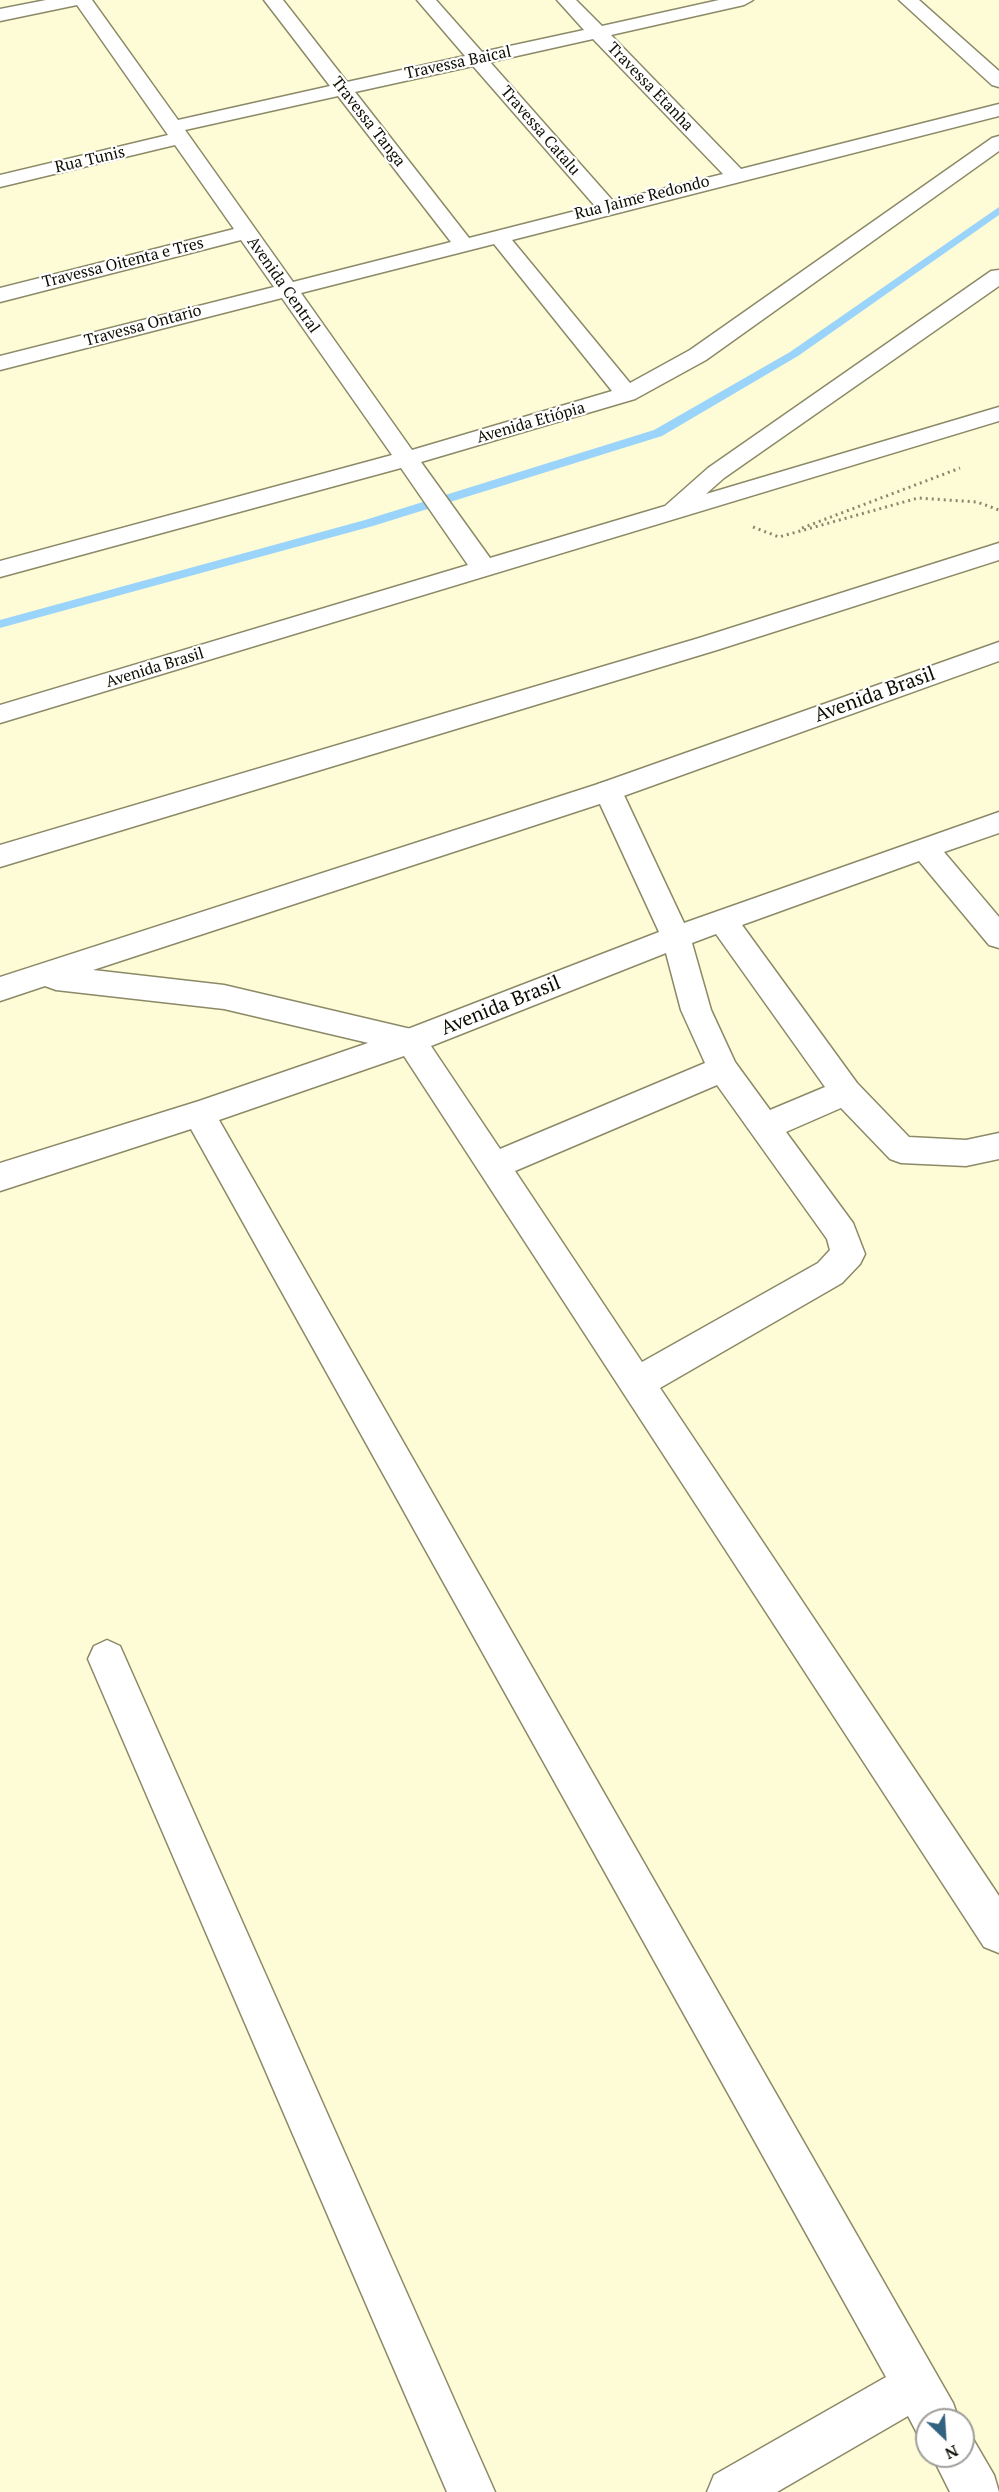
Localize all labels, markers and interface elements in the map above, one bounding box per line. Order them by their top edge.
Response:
street label: Travessa Etanha [603,39,697,135]
street label: Travessa Baical [403,42,513,84]
street label: Travessa Tanga [327,73,409,171]
street label: Travessa Catalu [496,83,584,179]
street label: Rua Tunis [53,143,127,177]
street label: Rua Jaime Redondo [573,172,711,224]
street label: Avenida Central [243,233,323,337]
street label: Travessa Oitenta e Tres [40,234,206,292]
street label: Travessa Ontario [82,301,204,351]
street label: Avenida Etiópia [475,398,587,448]
street label: Avenida Brasil [104,644,206,692]
street label: Avenida Brasil [811,662,939,728]
street label: Avenida Brasil [438,971,564,1041]
north arrow [915,2408,975,2468]
text: N [942,2440,962,2465]

